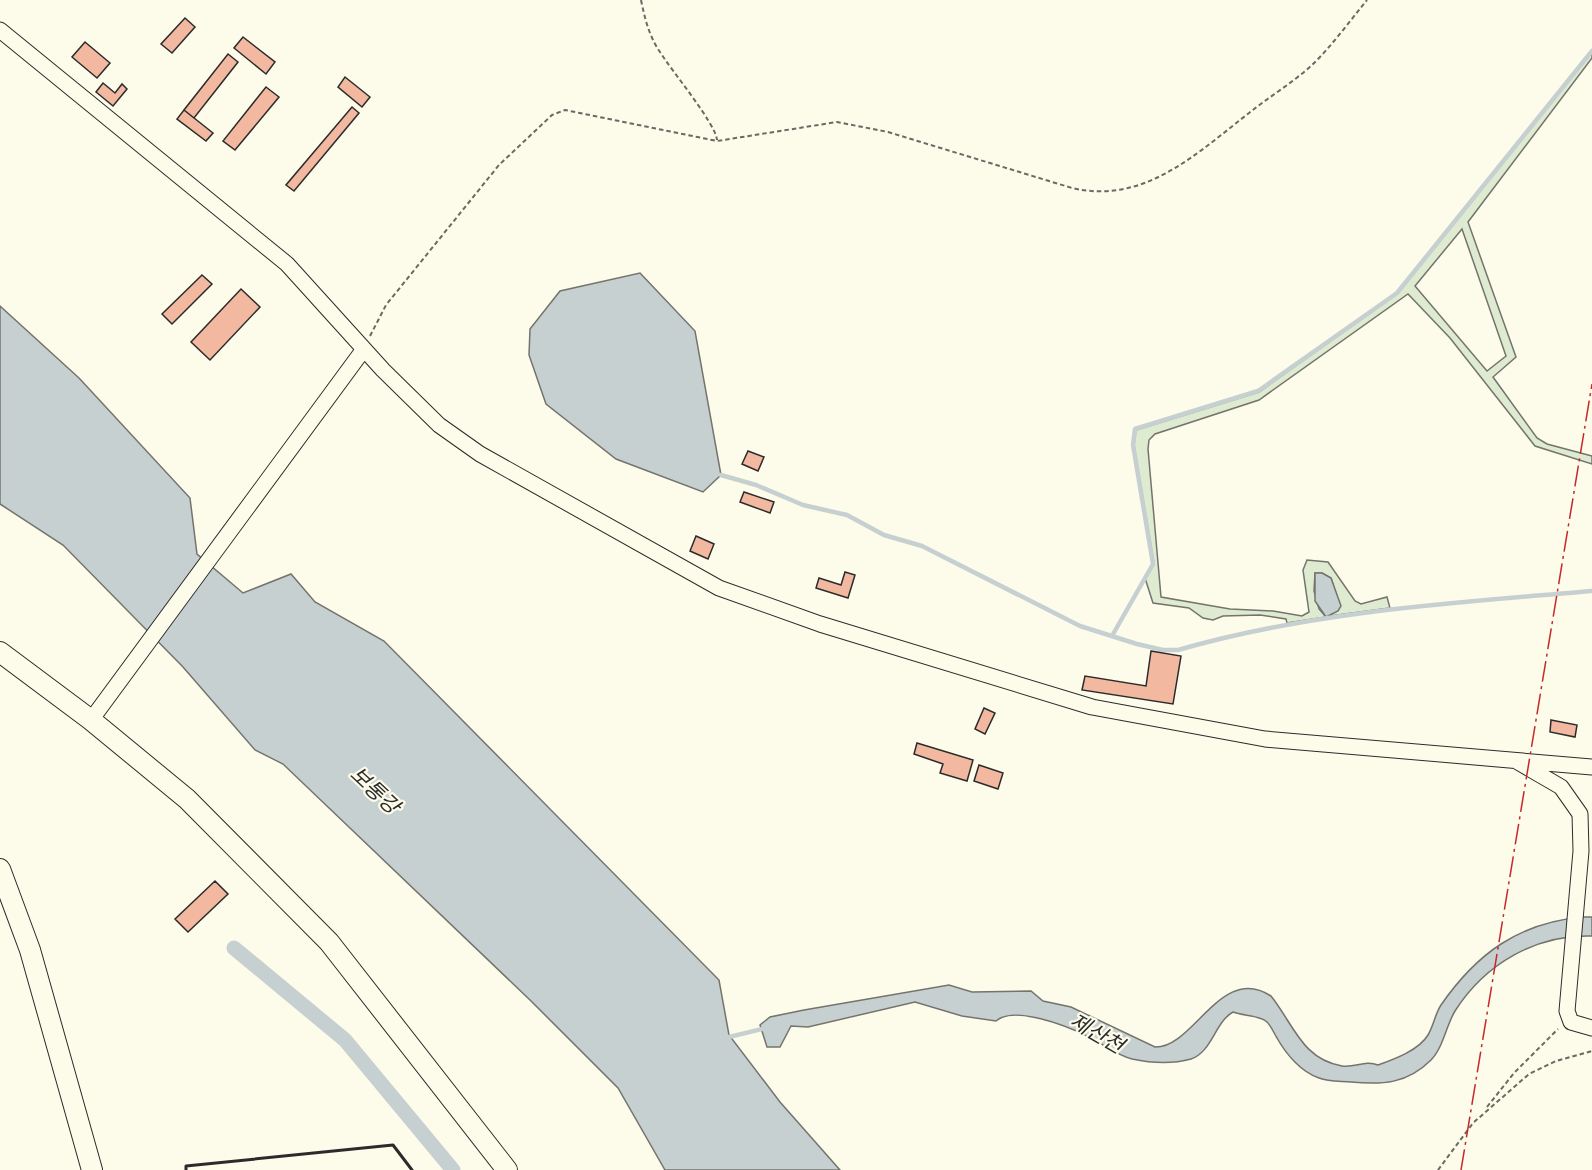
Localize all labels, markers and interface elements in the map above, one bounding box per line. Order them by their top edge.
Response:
water label: 보통강 [345,761,407,821]
water label: 제산천 [1066,1008,1131,1060]

